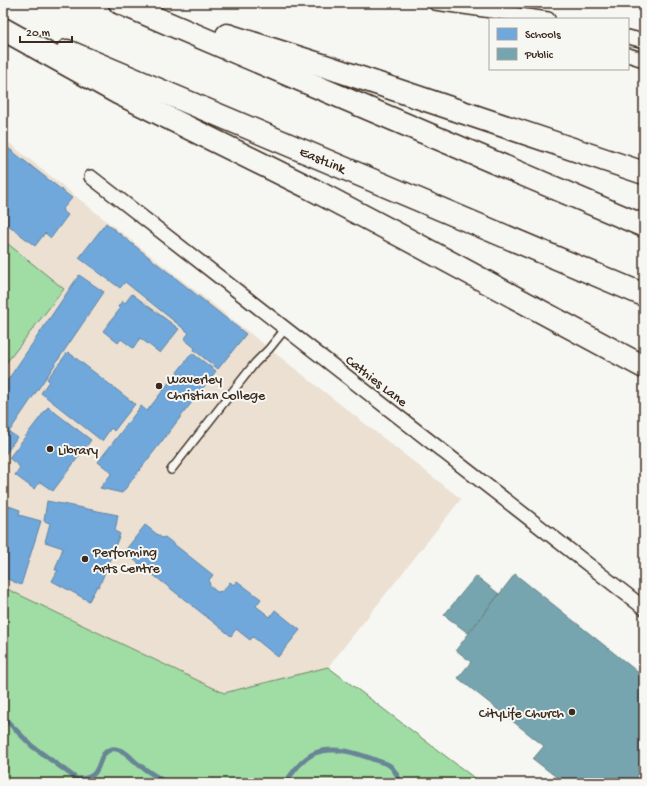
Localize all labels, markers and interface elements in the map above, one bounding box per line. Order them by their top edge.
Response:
scale bar [20,18,72,44]
legend [489,18,629,70]
text: 20 m [26,27,51,41]
text: Schools [525,29,561,43]
text: Public [524,49,554,63]
street label: EastLink [296,144,349,179]
street label: Cathies Lane [341,352,410,412]
place label: Waverley Christian College [167,372,266,405]
marker: Waverley Christian College [154,381,164,391]
place label: Library [58,443,98,460]
marker: Library [45,444,55,454]
place label: Performing Arts Centre [92,545,161,578]
marker: Performing Arts Centre [80,554,90,564]
place label: CityLife Church [479,706,564,723]
marker: CityLife Church [567,707,577,717]

